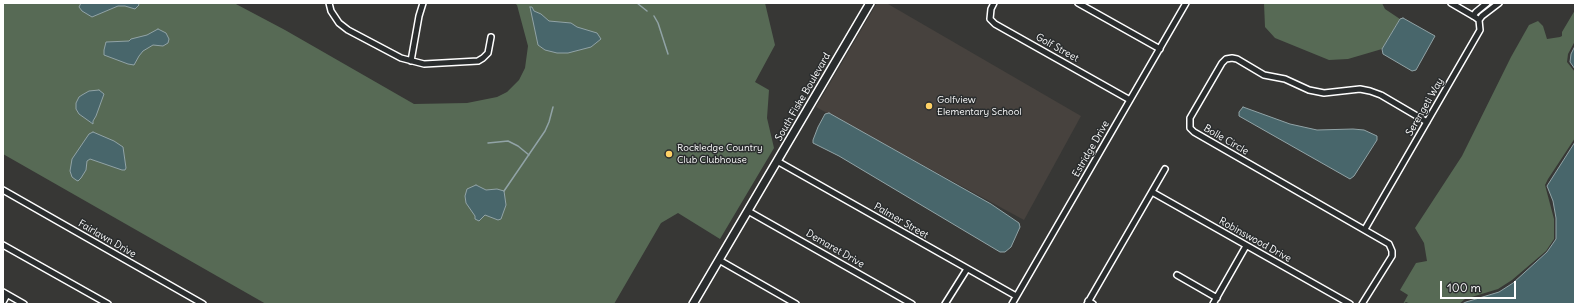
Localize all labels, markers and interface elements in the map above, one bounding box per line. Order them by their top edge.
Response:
street label: Golf Street [1033,31,1081,65]
street label: South Fiske Boulevard [773,51,833,143]
street label: Serengeti Way [1404,76,1446,138]
place label: Golfview Elementary School [937,94,1021,118]
marker: Golfview Elementary School [924,101,934,111]
street label: Estridge Drive [1070,119,1112,179]
street label: Bolle Circle [1201,122,1251,158]
place label: Rockledge Country Club Clubhouse [677,142,763,166]
marker: Rockledge Country Club Clubhouse [664,149,674,159]
street label: Palmer Street [872,201,930,241]
street label: Robinswood Drive [1217,215,1293,265]
street label: Fairlawn Drive [76,218,138,260]
street label: Demaret Drive [804,227,866,271]
scale bar [1442,273,1518,299]
text: 100 m [1447,280,1481,295]

